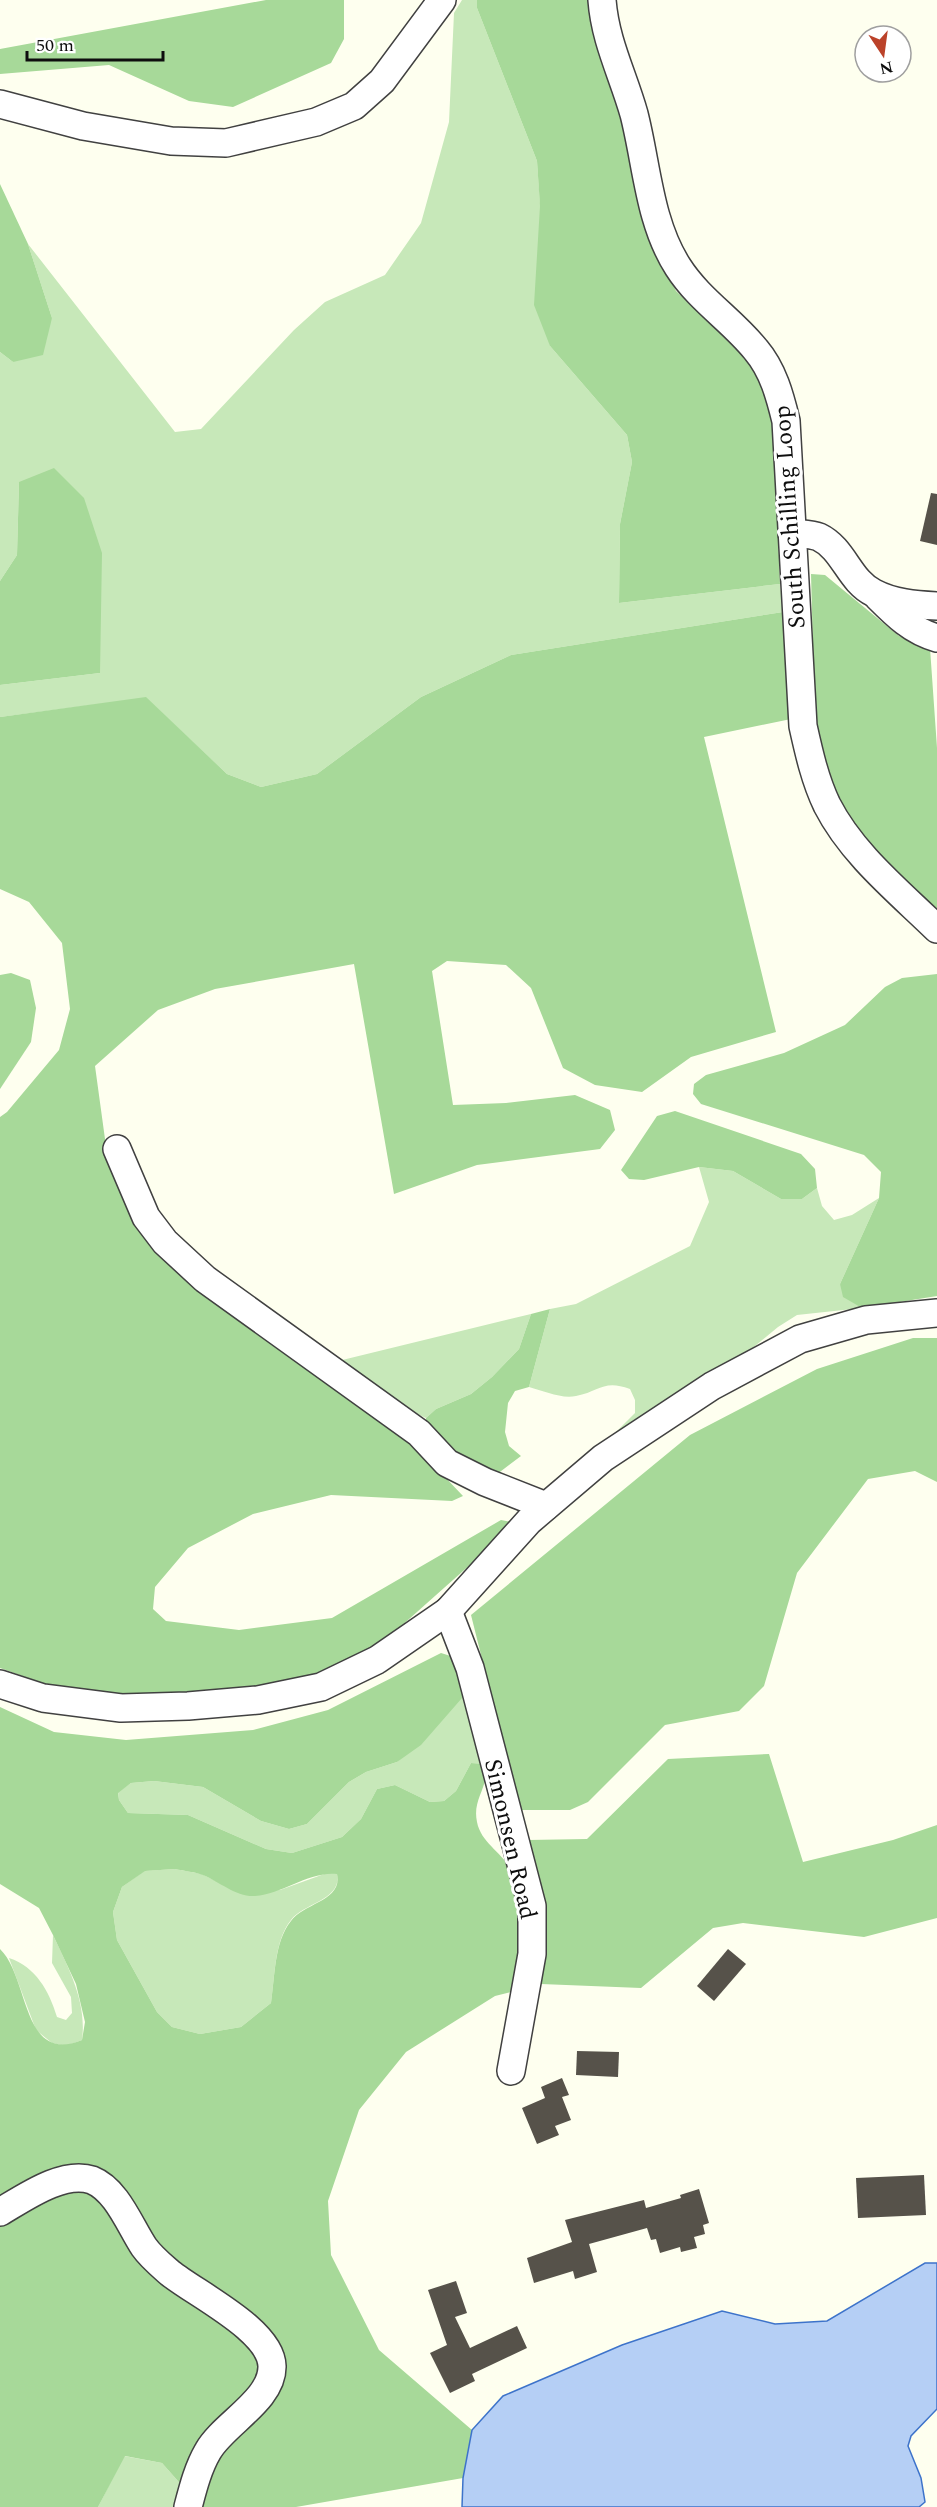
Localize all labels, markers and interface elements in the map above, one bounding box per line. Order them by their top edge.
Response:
scale bar [27,24,164,62]
north arrow [853,24,913,84]
text: 50 m [36,32,74,59]
text: N [877,54,895,81]
street label: South Schilling Loop [764,404,816,630]
street label: Simonsen Road [474,1755,546,1923]

